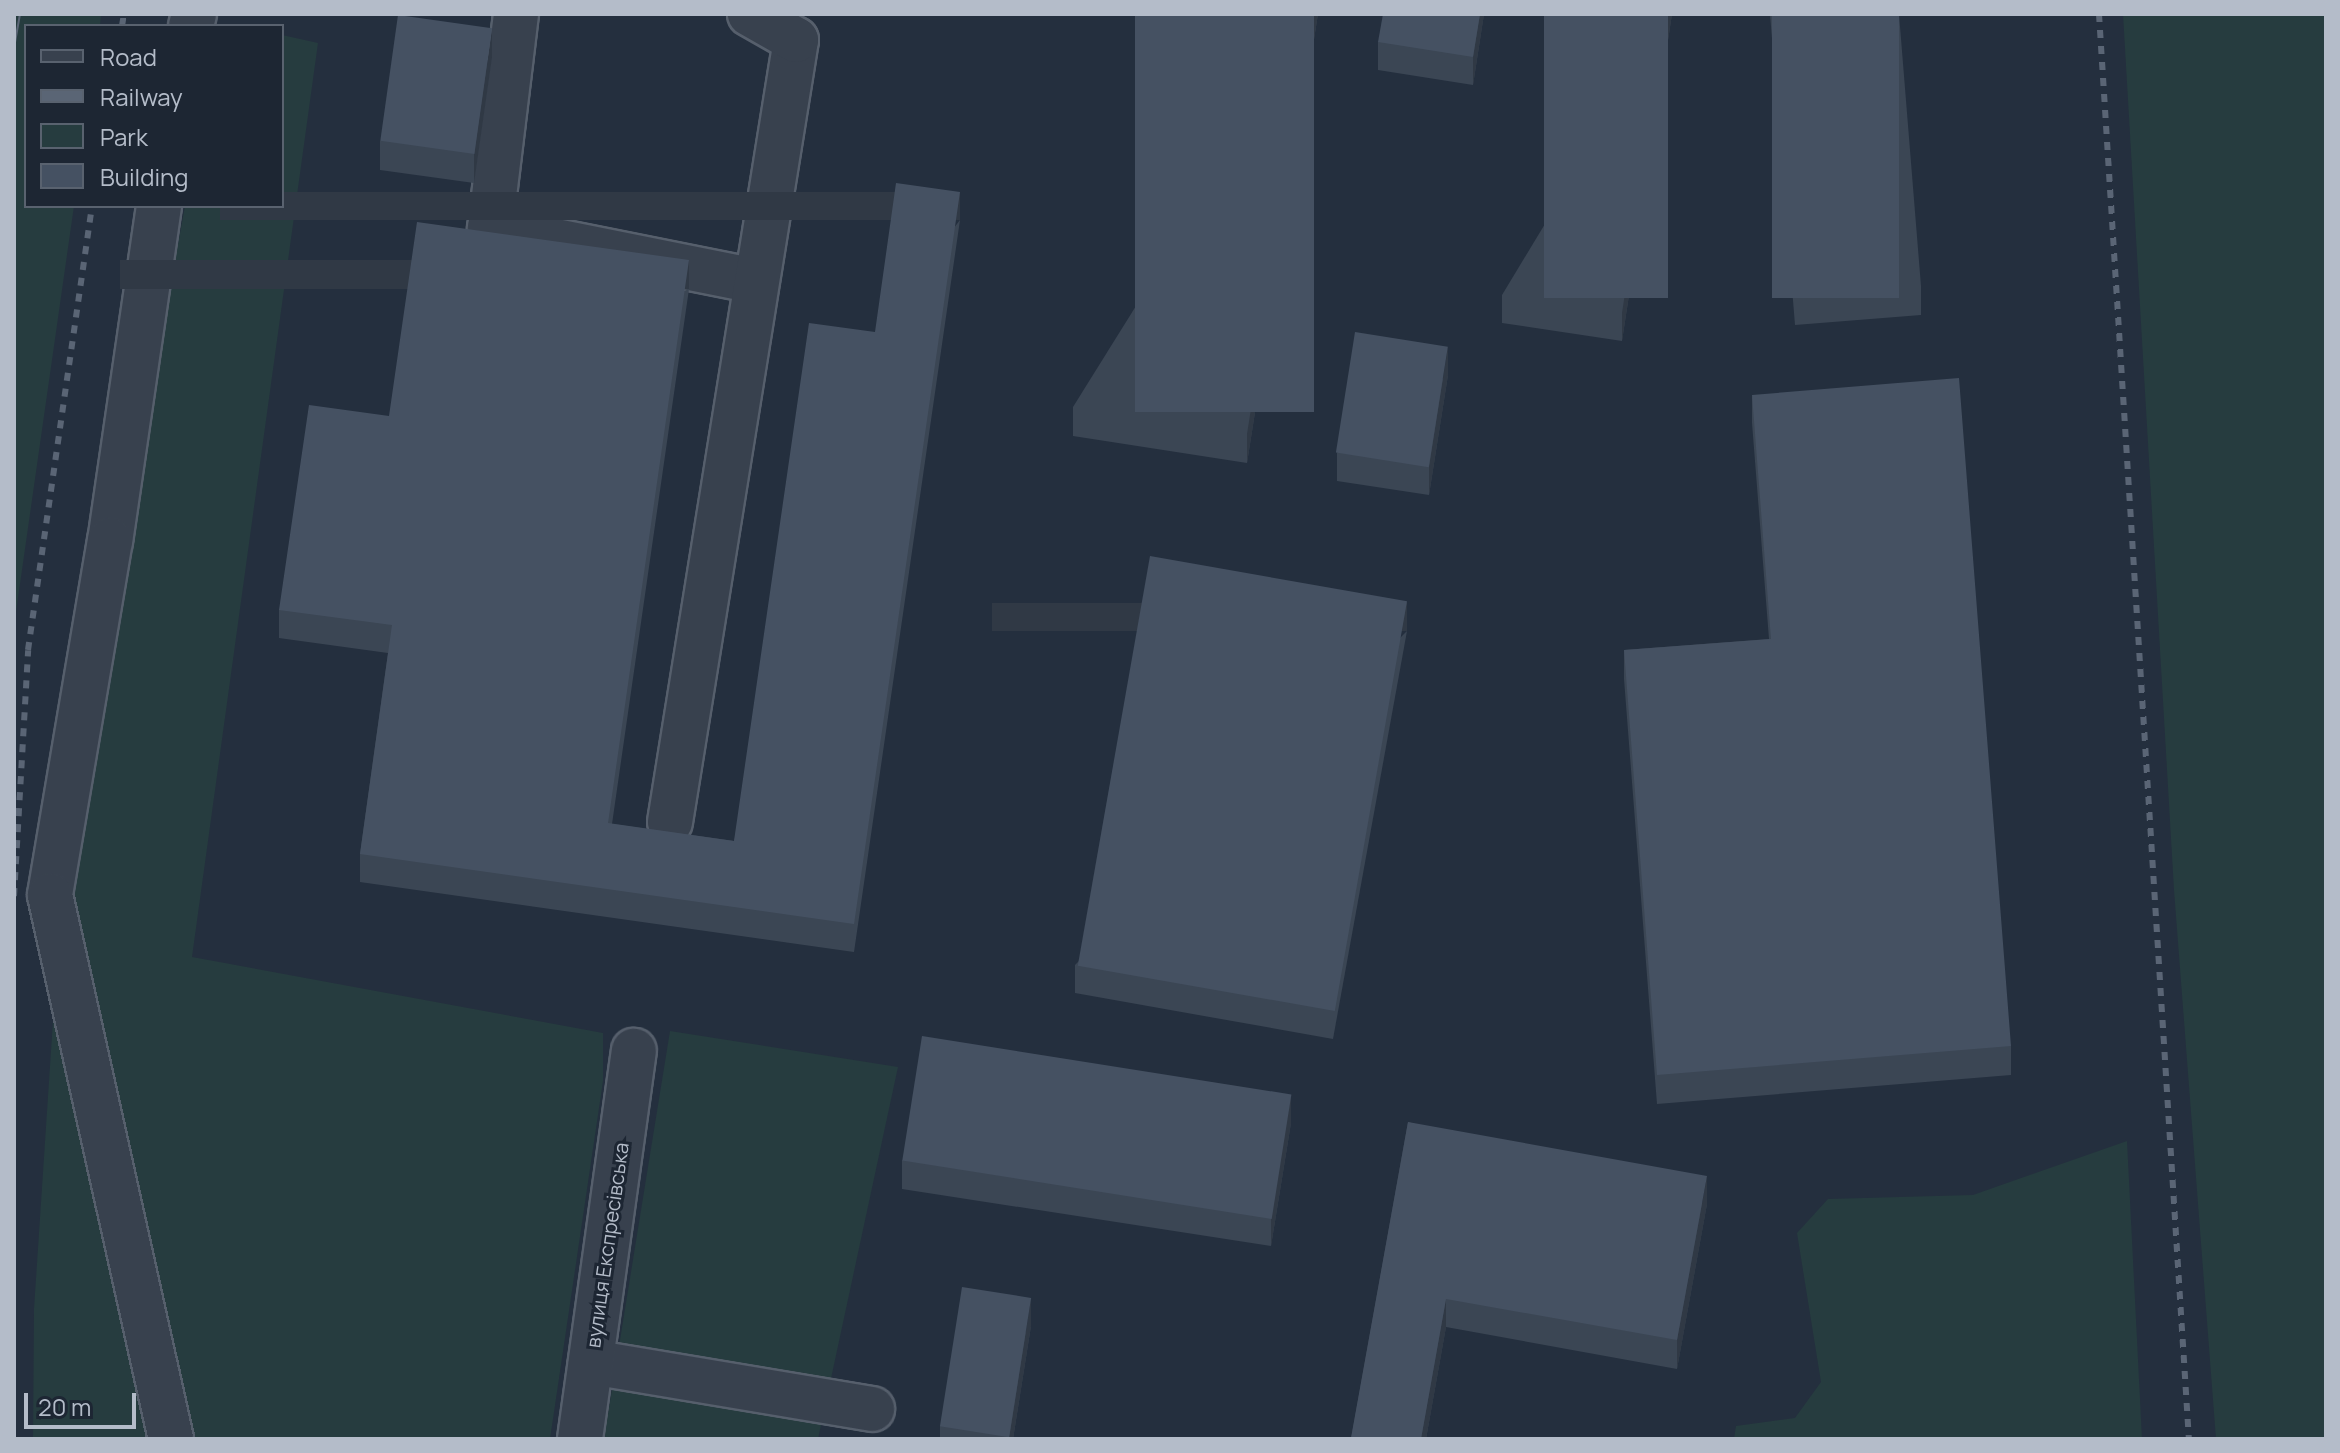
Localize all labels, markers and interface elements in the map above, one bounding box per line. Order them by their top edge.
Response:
legend [24,24,284,208]
text: Road [100,40,157,73]
text: Railway [100,80,183,113]
text: Park [100,120,148,153]
text: Building [100,160,188,193]
street label: вулиця Експресівська [581,1141,633,1349]
scale bar [28,1377,140,1427]
text: 20 m [38,1390,91,1423]

